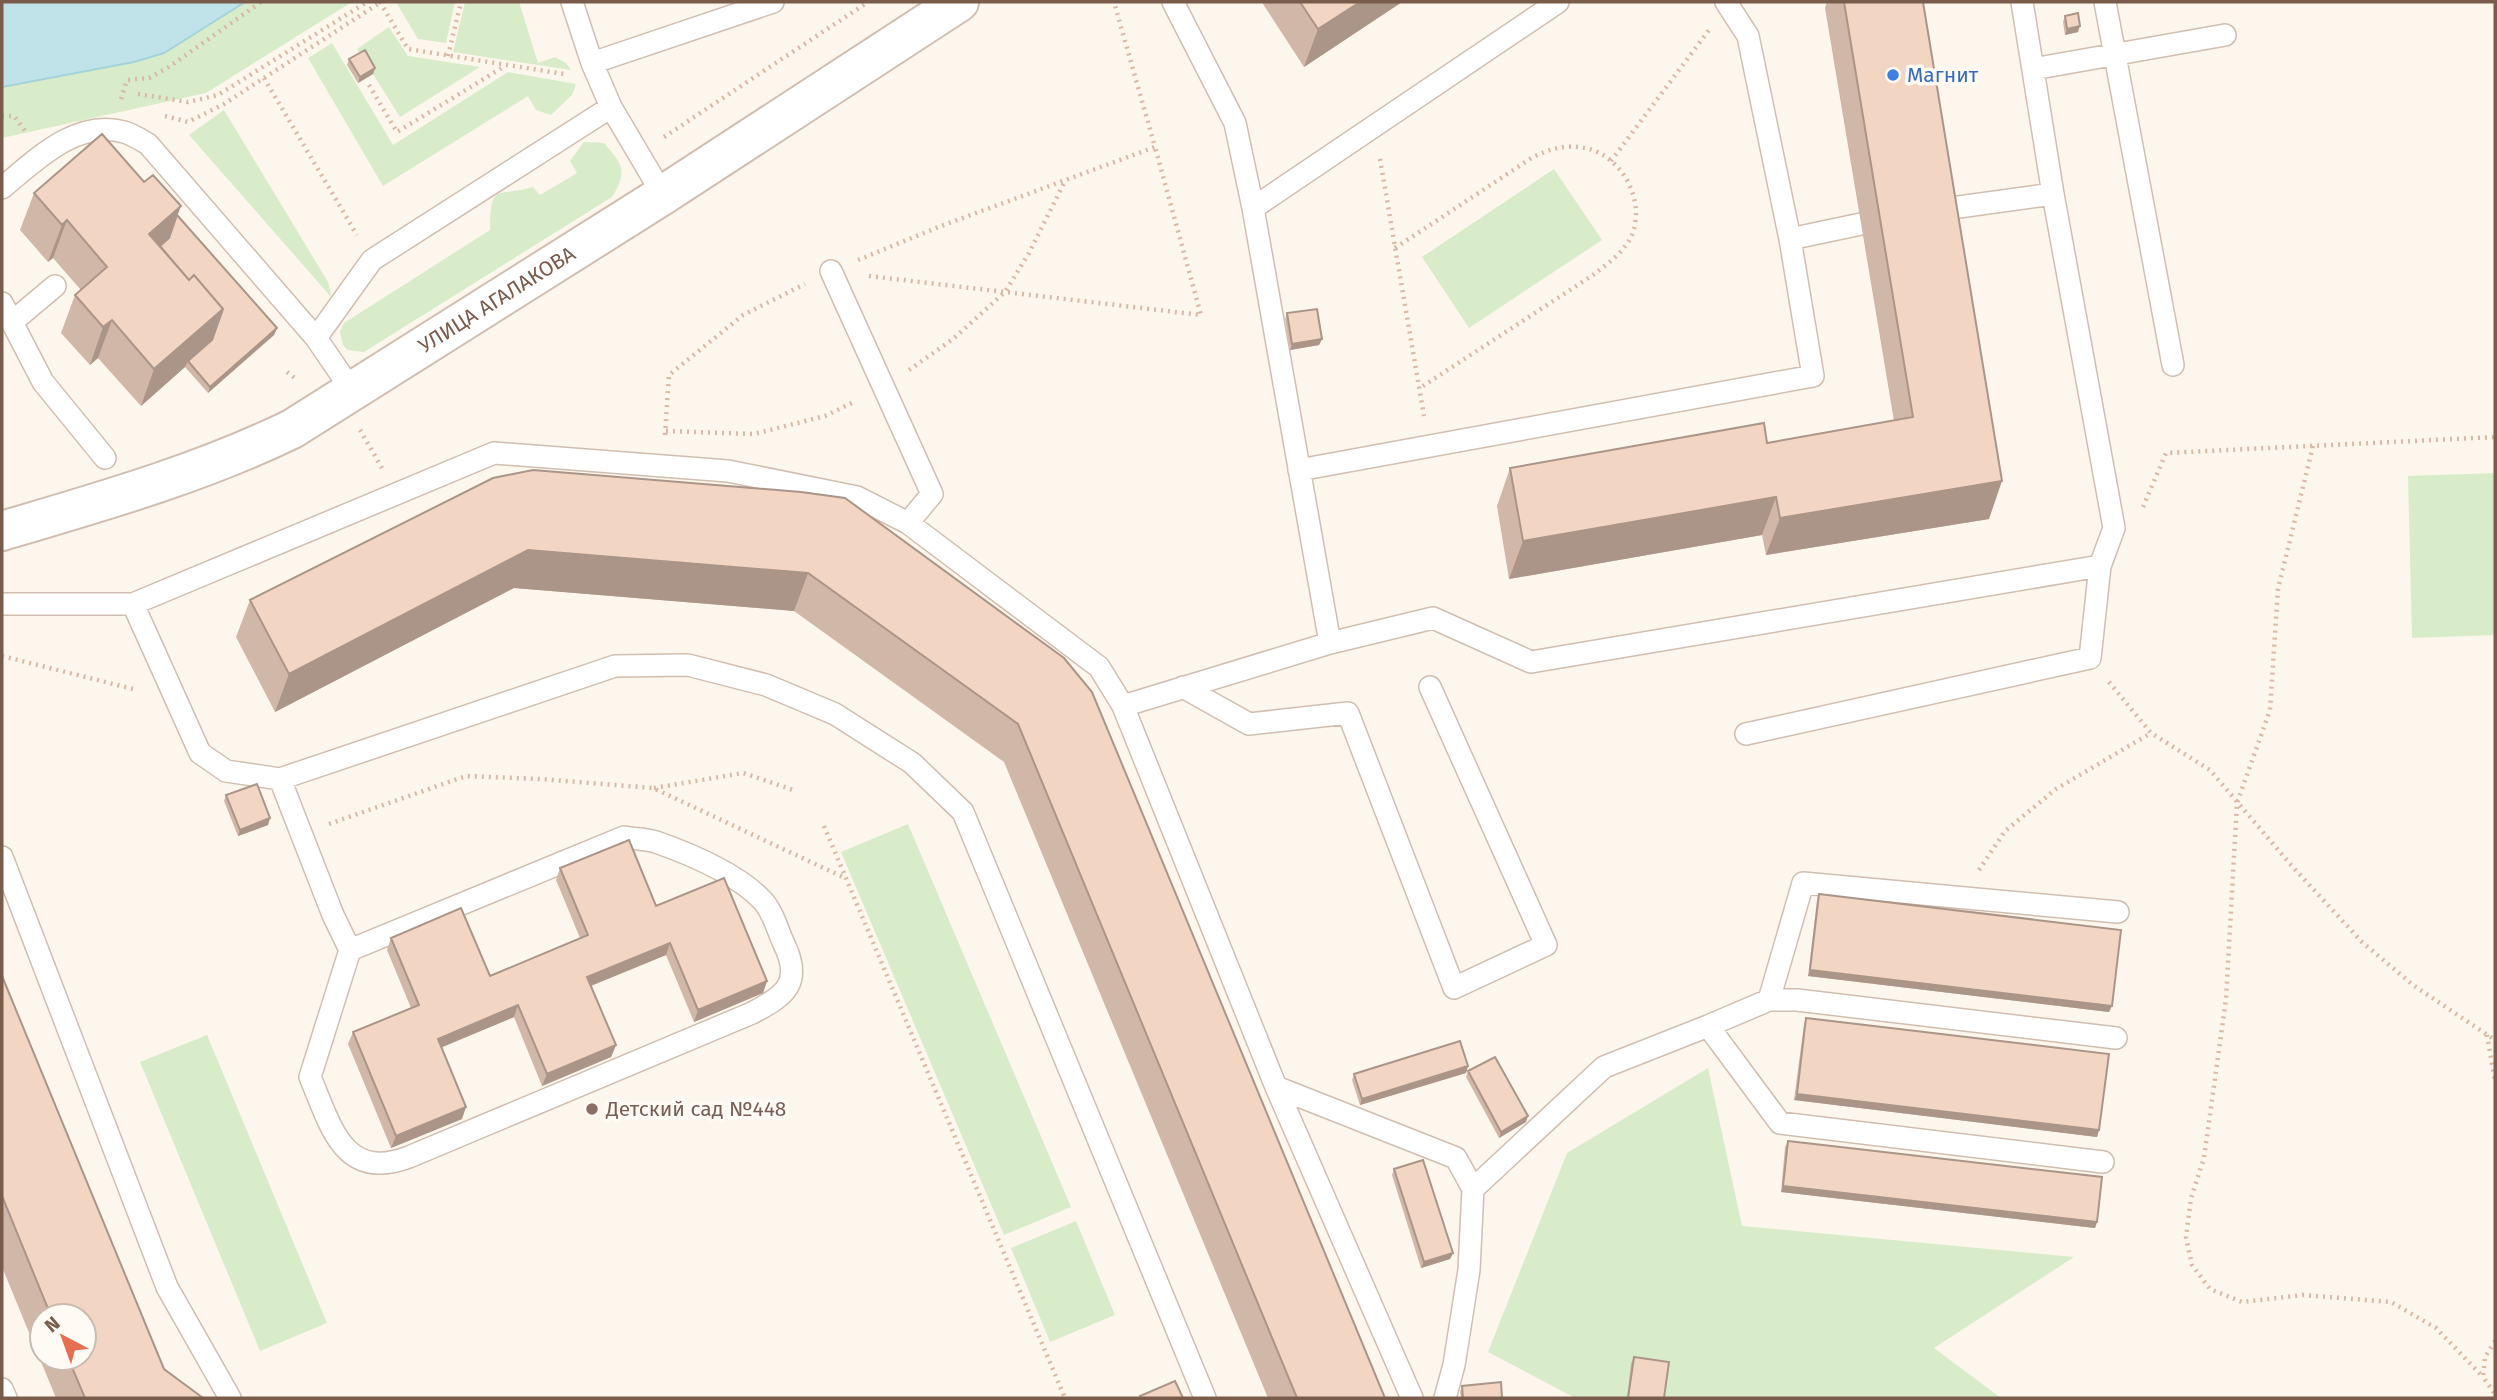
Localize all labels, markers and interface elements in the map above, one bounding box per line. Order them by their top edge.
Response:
place label: Магнит [1907,62,1979,88]
marker: Магнит [1885,67,1901,83]
street label: УЛИЦА АГАЛАКОВА [414,241,580,359]
place label: Детский сад №448 [605,1096,786,1122]
marker: Детский сад №448 [584,1101,600,1117]
north arrow [28,1302,98,1372]
text: N [40,1312,64,1337]

